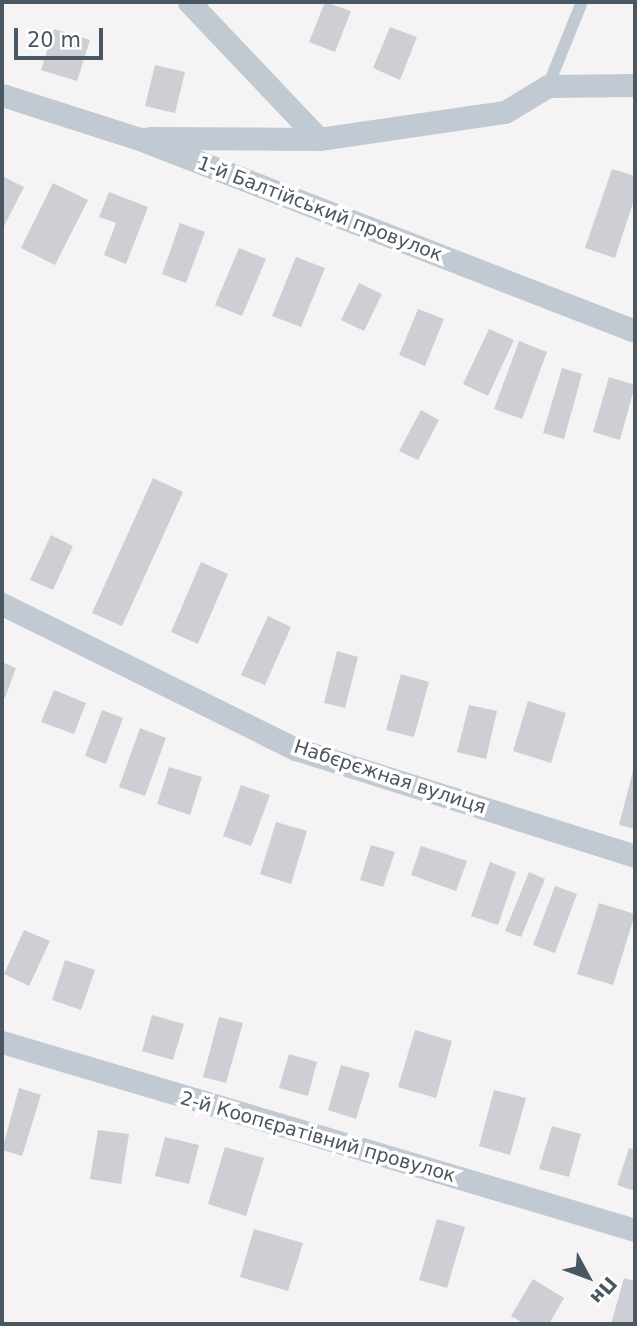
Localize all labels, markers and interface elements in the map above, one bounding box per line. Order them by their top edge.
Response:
scale bar [18,14,107,58]
text: 20 m [27,28,81,52]
street label: 1-й Балтійський провулок [194,152,446,266]
street label: Набєрєжная вулиця [291,735,489,819]
street label: 2-й Коопєратівний провулок [178,1087,458,1187]
north arrow [553,1242,623,1312]
text: Пн [586,1273,622,1309]

